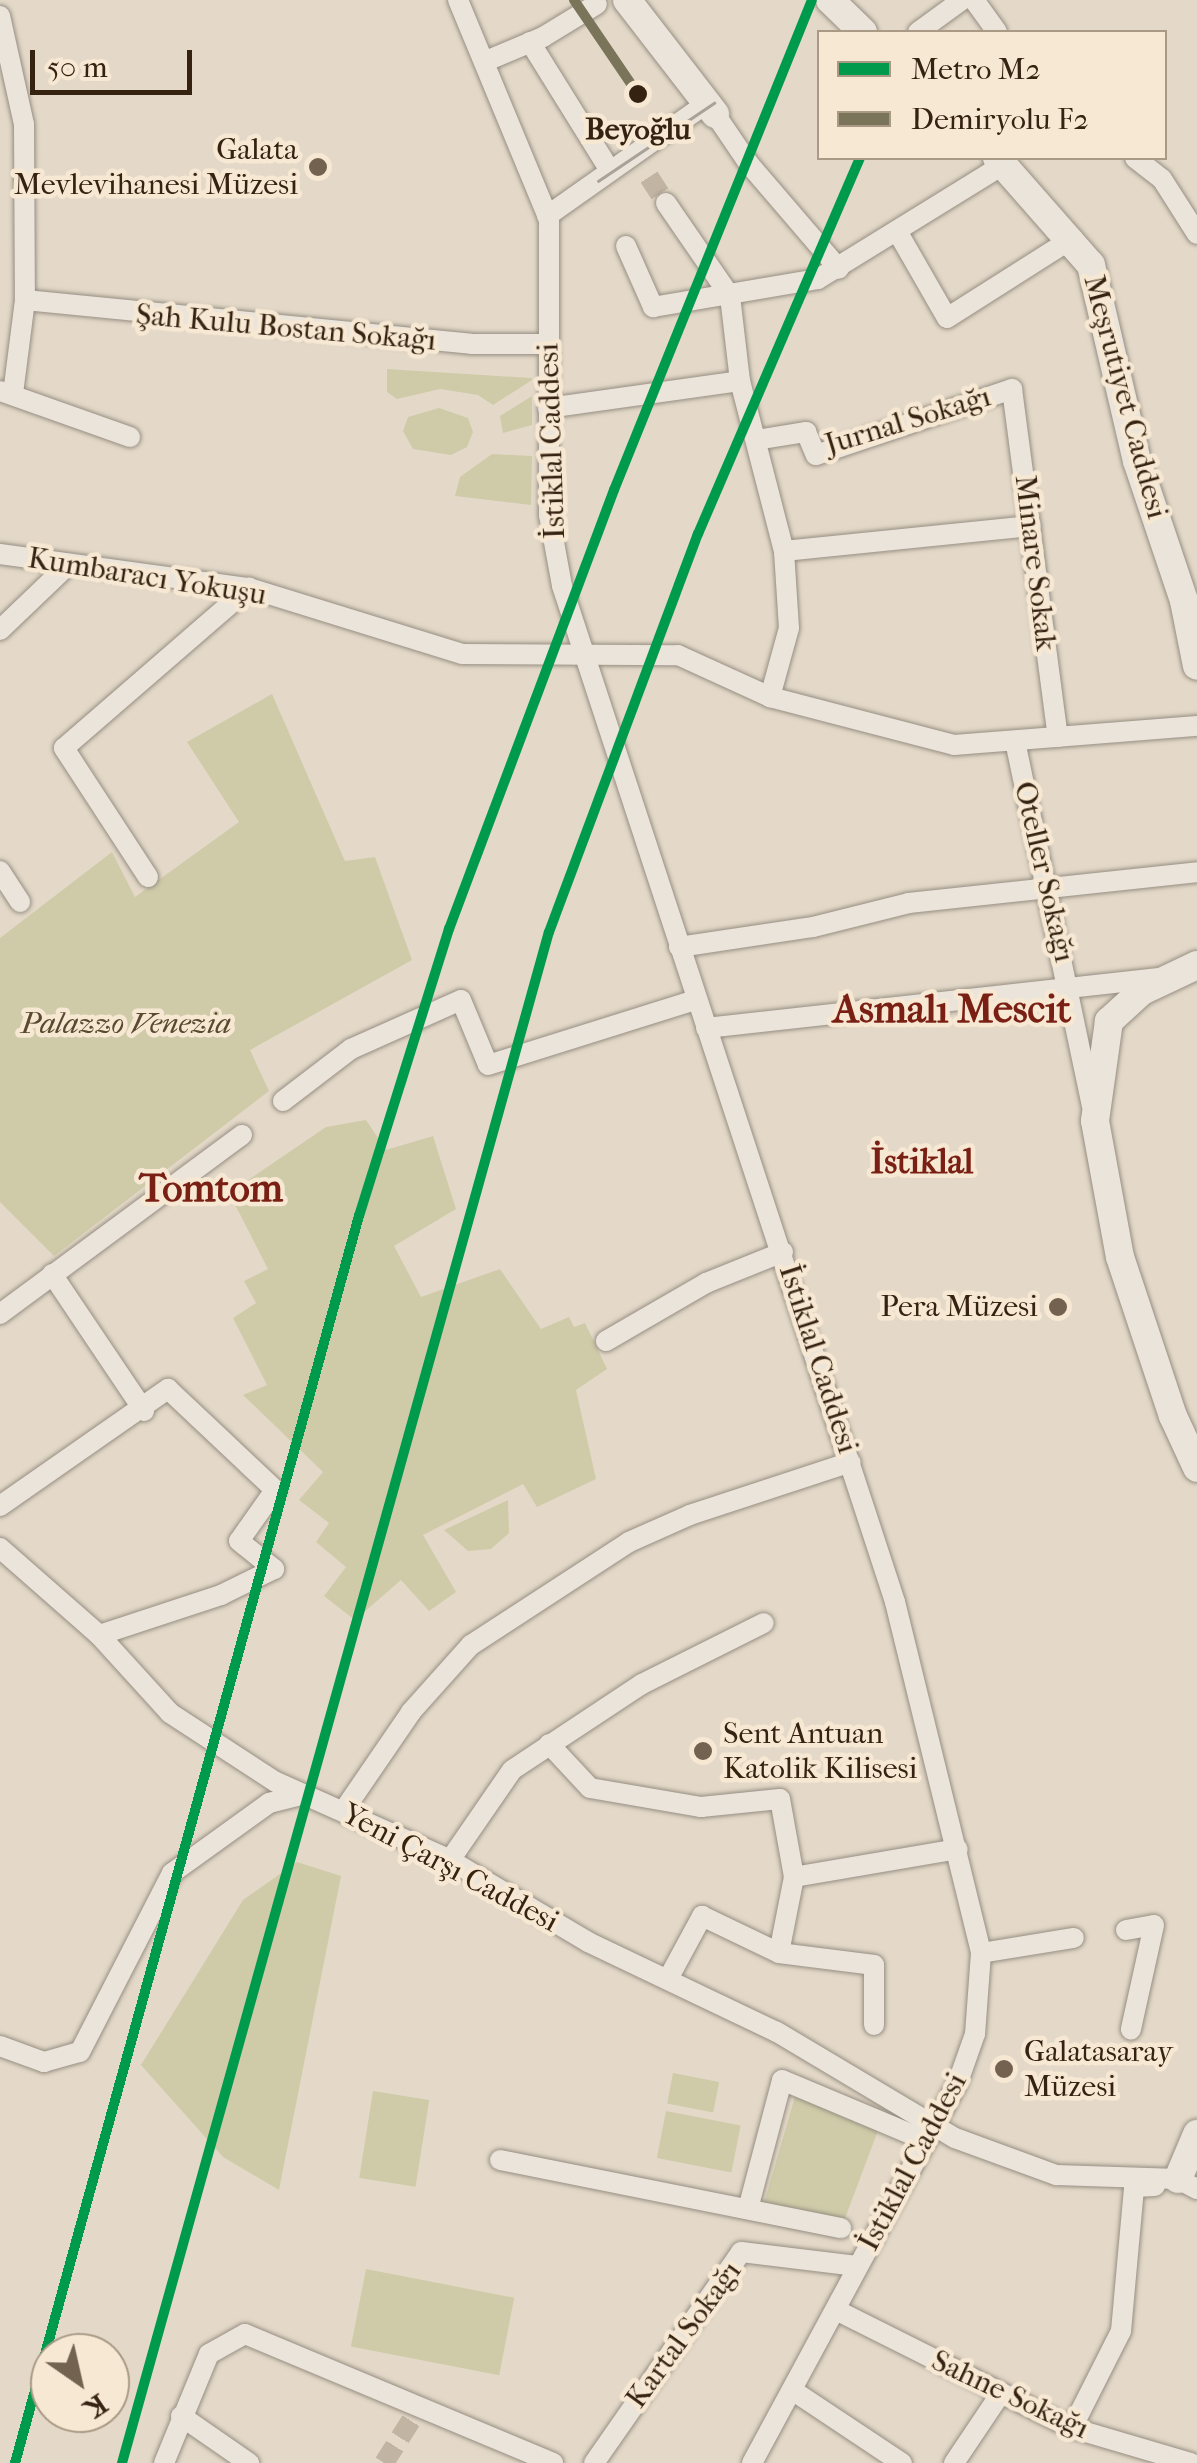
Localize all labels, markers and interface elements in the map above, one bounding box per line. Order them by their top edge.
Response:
scale bar [35,30,198,92]
legend [817,30,1167,160]
text: 50 m [47,50,108,85]
text: Metro M2 [911,52,1041,87]
marker: Beyoğlu [625,81,651,107]
text: Demiryolu F2 [911,102,1089,137]
place label: Beyoğlu [585,112,691,148]
place label: Galata Mevlevihanesi Müzesi [14,132,298,202]
marker: Galata Mevlevihanesi Müzesi [307,156,329,178]
street label: Meşrutiyet Caddesi [1075,271,1175,523]
street label: Şah Kulu Bostan Sokağı [134,297,438,359]
street label: İstiklal Caddesi [531,342,573,540]
street label: Jurnal Sokağı [821,379,995,463]
street label: Minare Sokak [1006,473,1064,653]
street label: Kumbaracı Yokuşu [25,540,269,614]
street label: Oteller Sokağı [1006,778,1082,966]
district label: Asmalı Mescit [833,985,1071,1033]
park label: Palazzo Venezia [21,1006,231,1042]
district label: İstiklal [870,1141,974,1183]
district label: Tomtom [139,1164,283,1212]
street label: İstiklal Caddesi [771,1260,865,1458]
place label: Pera Müzesi [881,1289,1038,1325]
marker: Pera Müzesi [1047,1296,1069,1318]
place label: Sent Antuan Katolik Kilisesi [723,1716,917,1786]
marker: Sent Antuan Katolik Kilisesi [692,1740,714,1762]
street label: Yeni Çarşı Caddesi [336,1796,564,1940]
place label: Galatasaray Müzesi [1024,2034,1173,2104]
marker: Galatasaray Müzesi [993,2058,1015,2080]
street label: İstiklal Caddesi [851,2067,975,2257]
street label: Kartal Sokağı [619,2254,749,2416]
north arrow [30,2333,130,2433]
street label: Sahne Sokağı [926,2343,1094,2447]
text: K [78,2387,114,2426]

